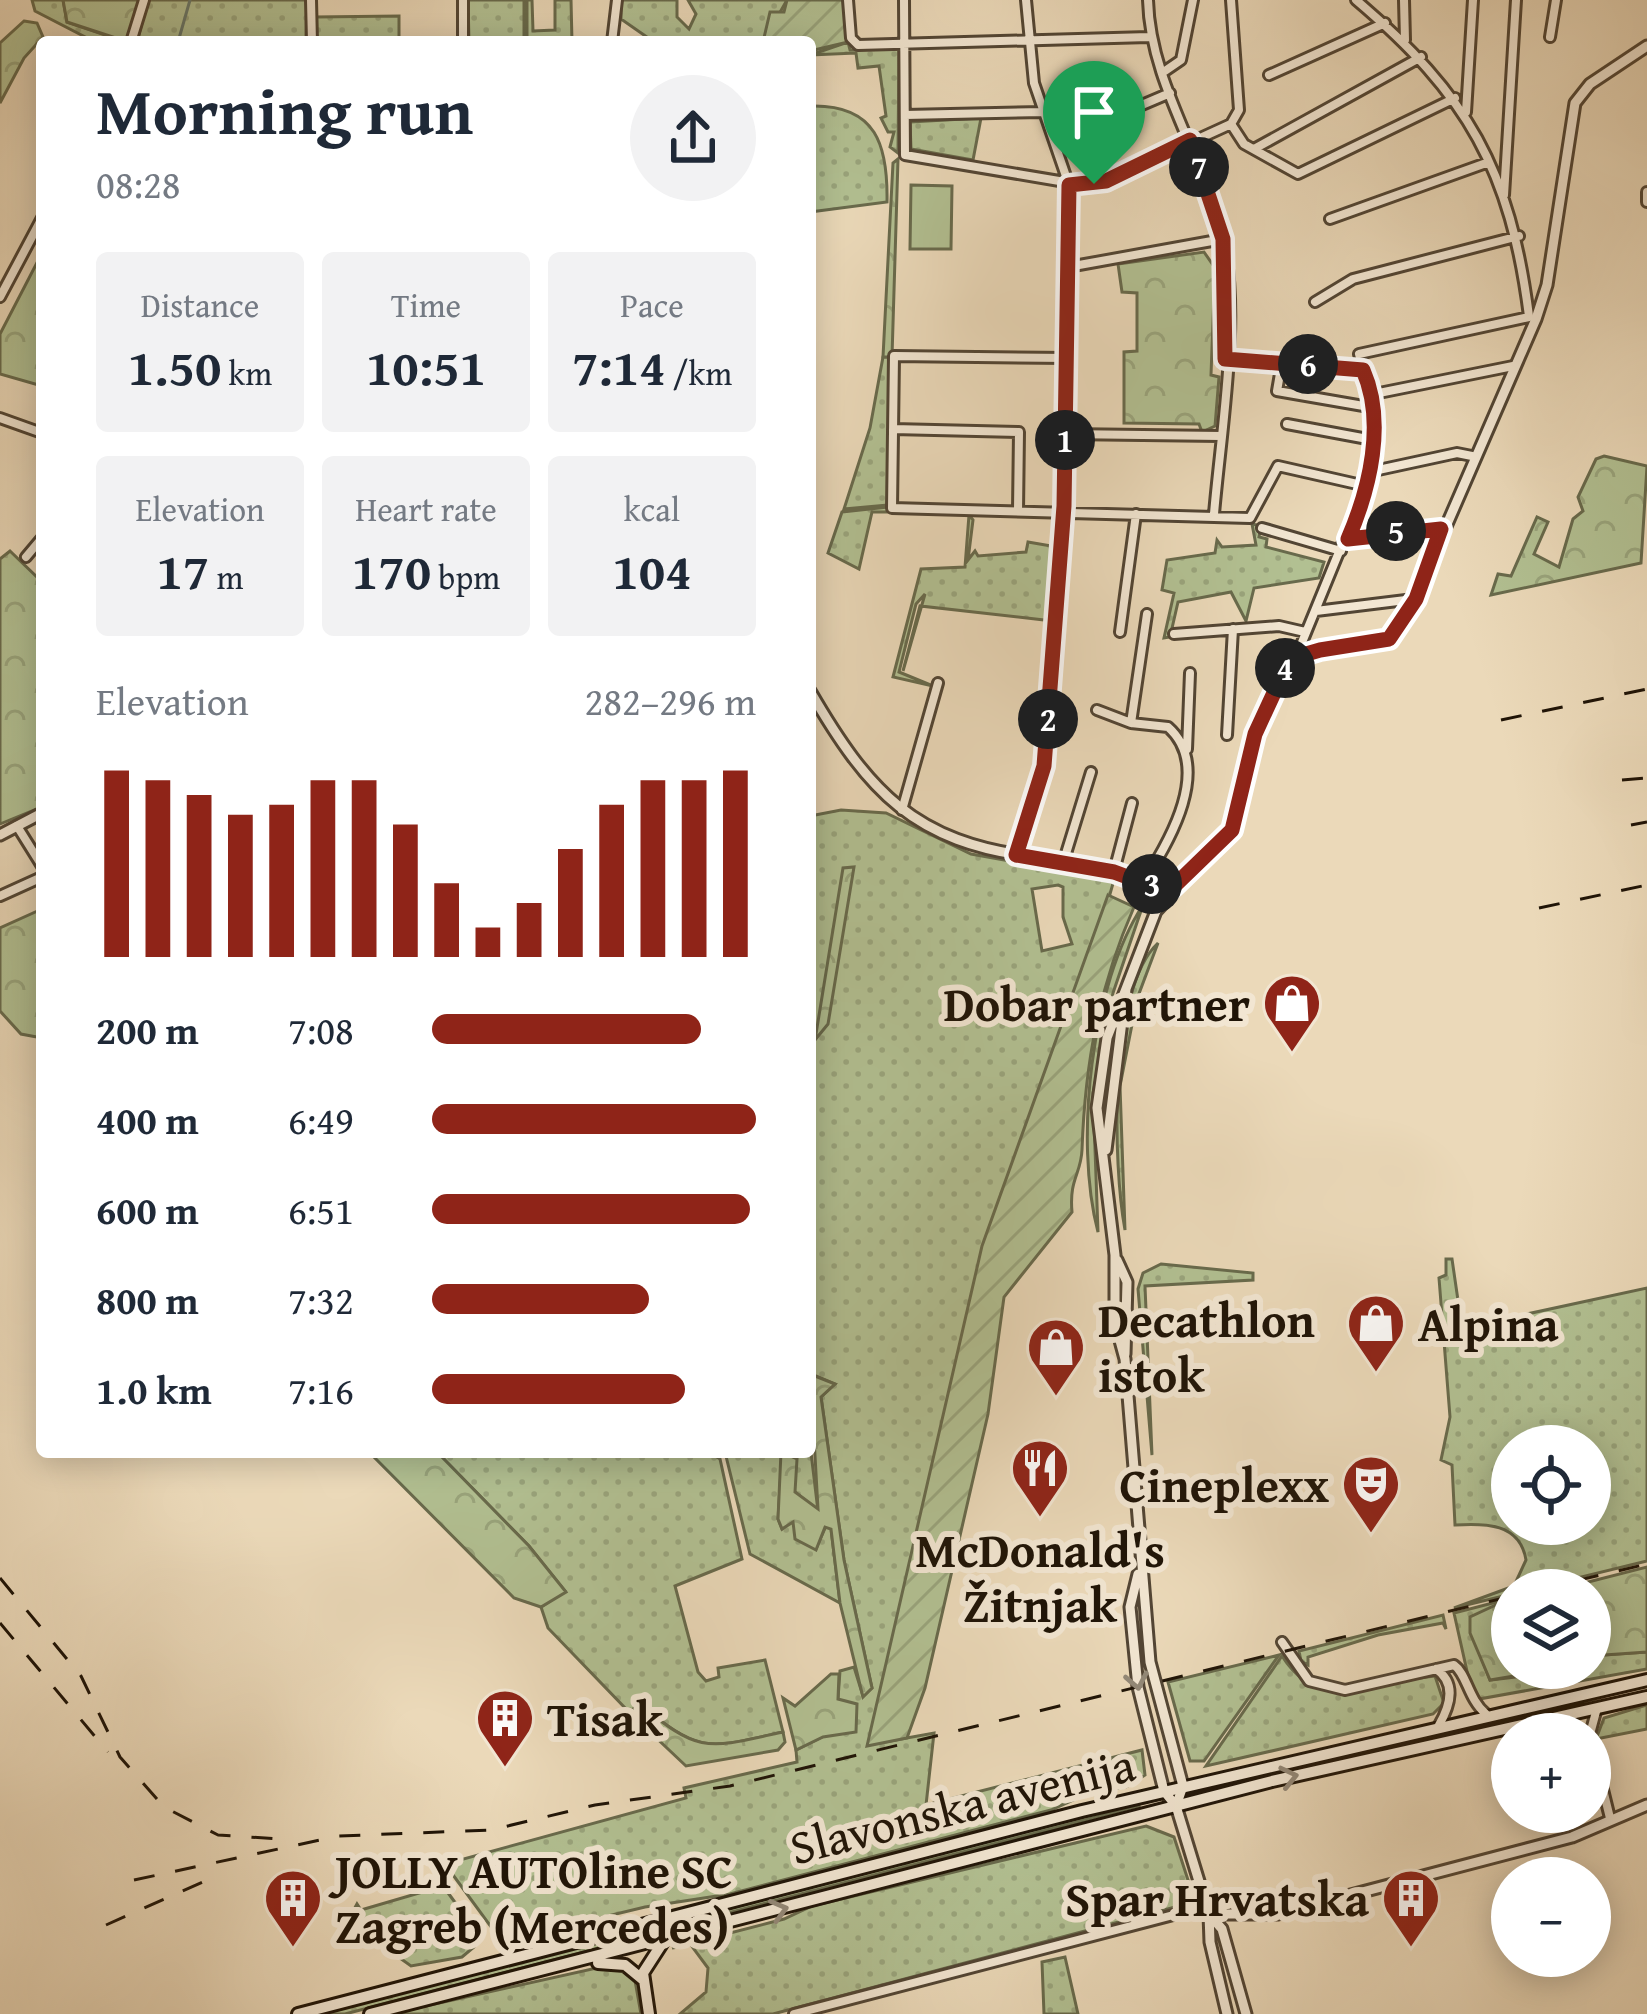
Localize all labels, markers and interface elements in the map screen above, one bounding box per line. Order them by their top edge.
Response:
text: Morning run [96,61,473,158]
pin [1043,61,1145,184]
button: share [630,75,756,201]
icon: arrive [1061,79,1127,145]
pin: 7 [1169,137,1229,197]
text: 7 [1190,143,1208,191]
text: 08:28 [96,155,181,212]
text: Distance [141,281,259,329]
text: Time [391,281,461,329]
text: Pace [620,281,684,329]
text: 1.50 [128,329,221,404]
text: 10:51 [366,329,486,404]
text: 7:14 [572,329,666,404]
pin: 6 [1278,334,1338,394]
text: 6 [1299,340,1317,388]
text: km [221,349,272,397]
text: /km [666,349,732,397]
pin: 1 [1035,410,1095,470]
text: 1 [1056,416,1074,464]
text: Elevation [135,485,265,533]
text: Heart rate [355,485,497,533]
text: kcal [624,485,680,533]
pin: 5 [1366,501,1426,561]
text: 5 [1387,507,1405,555]
text: 17 [156,533,209,608]
text: 170 [352,533,431,608]
text: 104 [612,533,692,608]
text: m [209,553,244,601]
text: bpm [431,553,500,601]
pin: 4 [1255,638,1315,698]
text: 4 [1276,644,1294,692]
text: Elevation [96,672,249,729]
text: 282–296 m [584,672,756,729]
pin: 2 [1018,689,1078,749]
text: 2 [1039,695,1057,743]
pin: 3 [1122,854,1182,914]
text: 3 [1143,860,1161,908]
place label: Dobar partner [944,968,1250,1039]
shop icon: Dobar partner [1261,972,1323,1054]
text: 200 m [96,1001,199,1058]
text: 7:08 [288,1001,354,1058]
text: 400 m [96,1091,199,1148]
text: 6:49 [288,1091,354,1148]
text: 600 m [96,1181,199,1238]
text: 6:51 [288,1181,354,1238]
text: 800 m [96,1271,199,1328]
text: 7:32 [288,1271,354,1328]
place label: Decathlon istok [1098,1284,1315,1410]
place label: Alpina [1418,1288,1559,1359]
shop icon: Alpina [1345,1292,1407,1374]
shop icon: Decathlon istok [1025,1316,1087,1398]
text: 1.0 km [96,1361,212,1418]
text: 7:16 [288,1361,354,1418]
map controls [1491,1425,1611,1977]
button: locate [1491,1425,1611,1545]
restaurant icon: McDonald's Žitnjak [1009,1437,1071,1519]
place label: Cineplexx [1119,1449,1329,1520]
theatre icon: Cineplexx [1340,1453,1402,1535]
place label: McDonald's Žitnjak [915,1514,1165,1640]
button: layers [1491,1569,1611,1689]
one-way arrow [1124,1670,1149,1690]
place label: Tisak [547,1683,663,1754]
building icon: Tisak [474,1687,536,1769]
button: + [1491,1713,1611,1833]
street label: Slavonska avenija [782,1728,1142,1882]
one-way arrow [1279,1766,1299,1791]
place label: JOLLY AUTOline SC Zagreb (Mercedes) [328,1835,733,1961]
button: − [1491,1857,1611,1977]
place label: Spar Hrvatska [1065,1863,1369,1934]
building icon: JOLLY AUTOline SC Zagreb (Mercedes) [262,1867,324,1949]
building icon: Spar Hrvatska [1380,1867,1442,1949]
one-way arrow [768,1900,788,1925]

